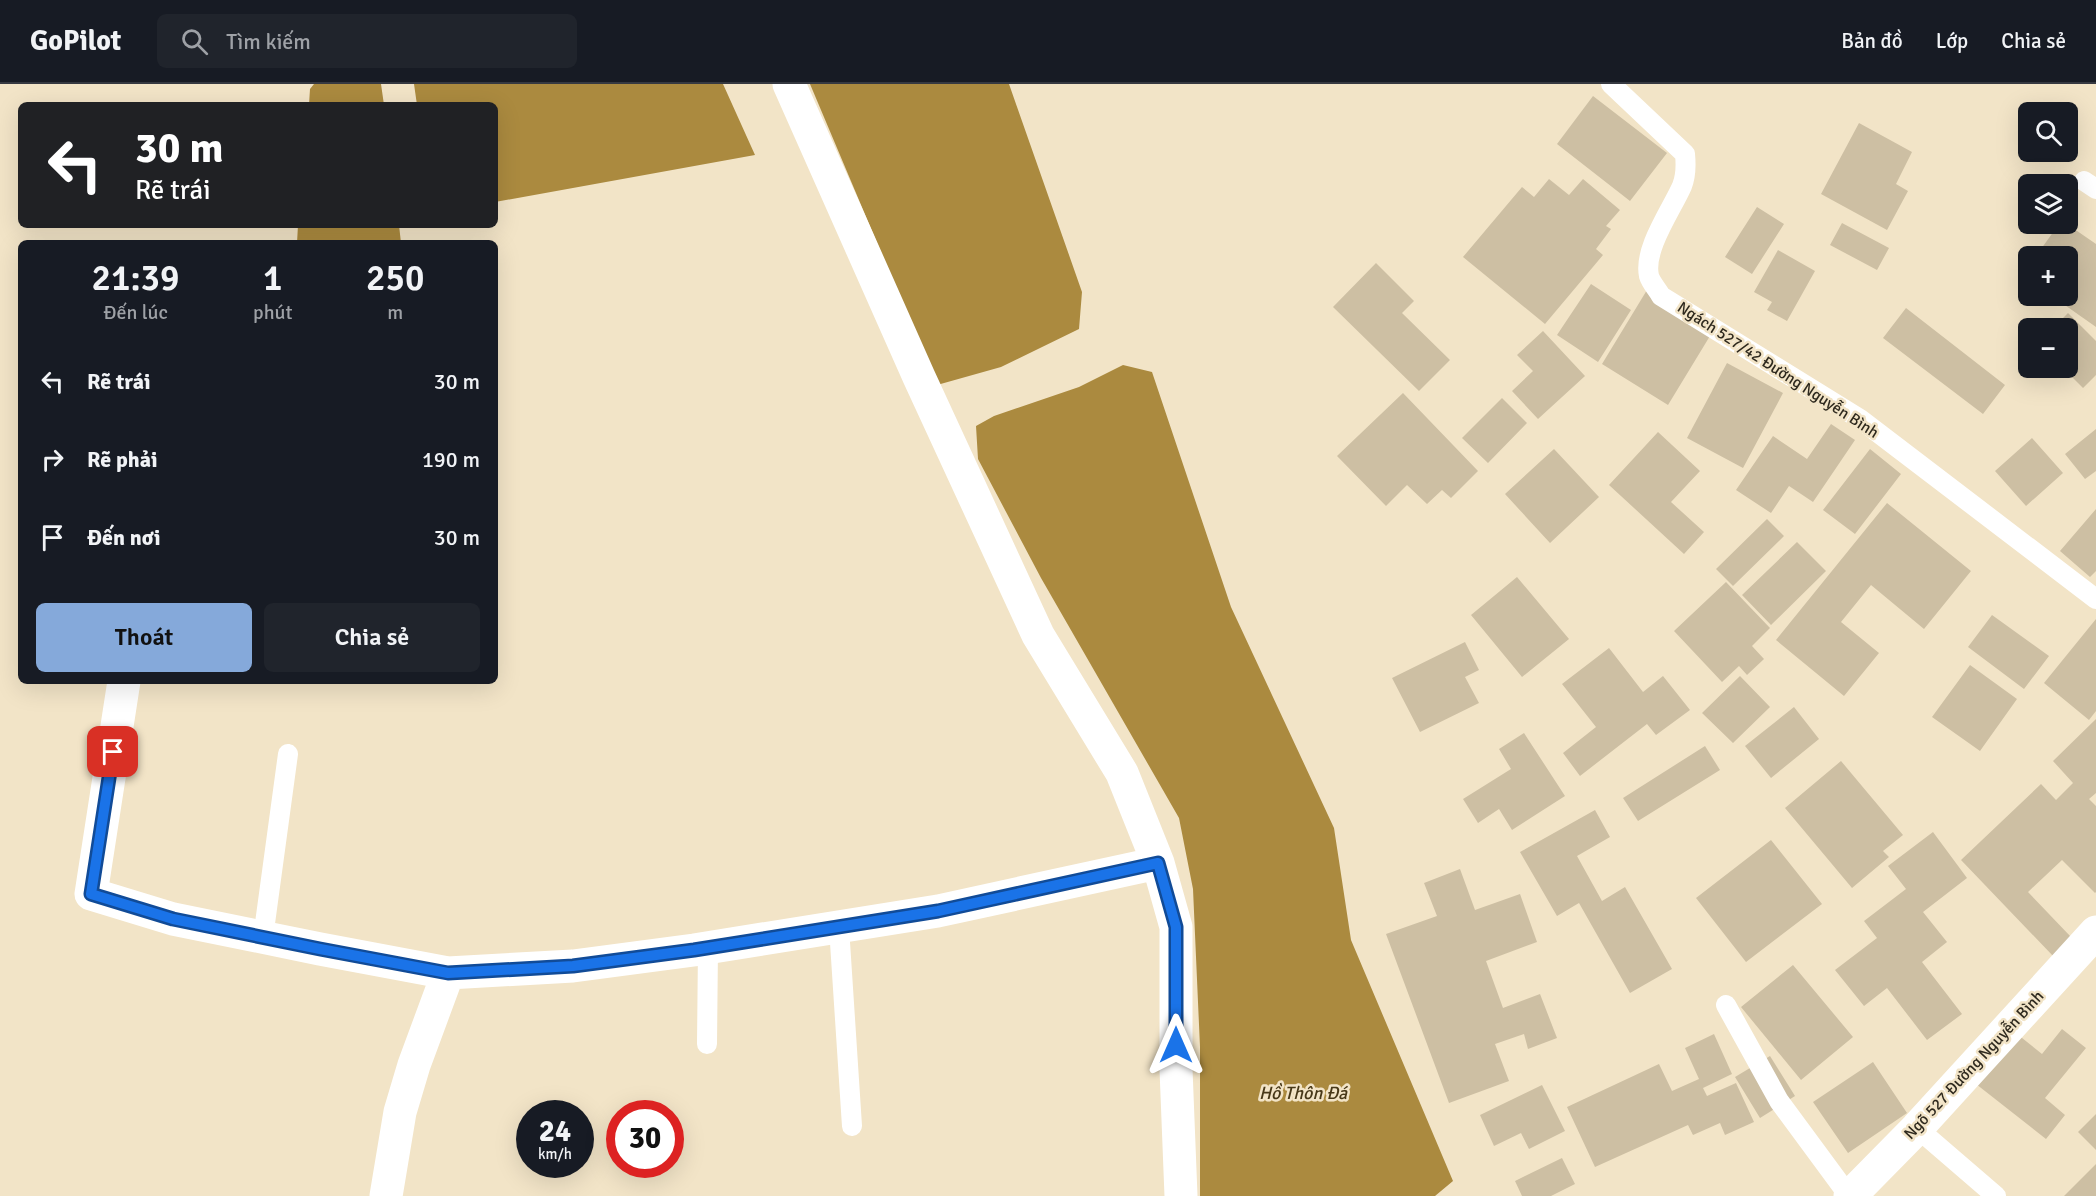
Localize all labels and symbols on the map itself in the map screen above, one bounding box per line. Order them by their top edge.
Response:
street label: Ngách 527/42 Đường Nguyễn Bình [1674,297,1882,443]
pin [87,726,138,777]
street label: Ngõ 527 Đường Nguyễn Bình [1900,986,2048,1144]
position arrow [1144,1013,1208,1077]
water label: Hồ Thôn Đá [1259,1082,1348,1104]
speed limit sign: 30 [606,1100,684,1178]

